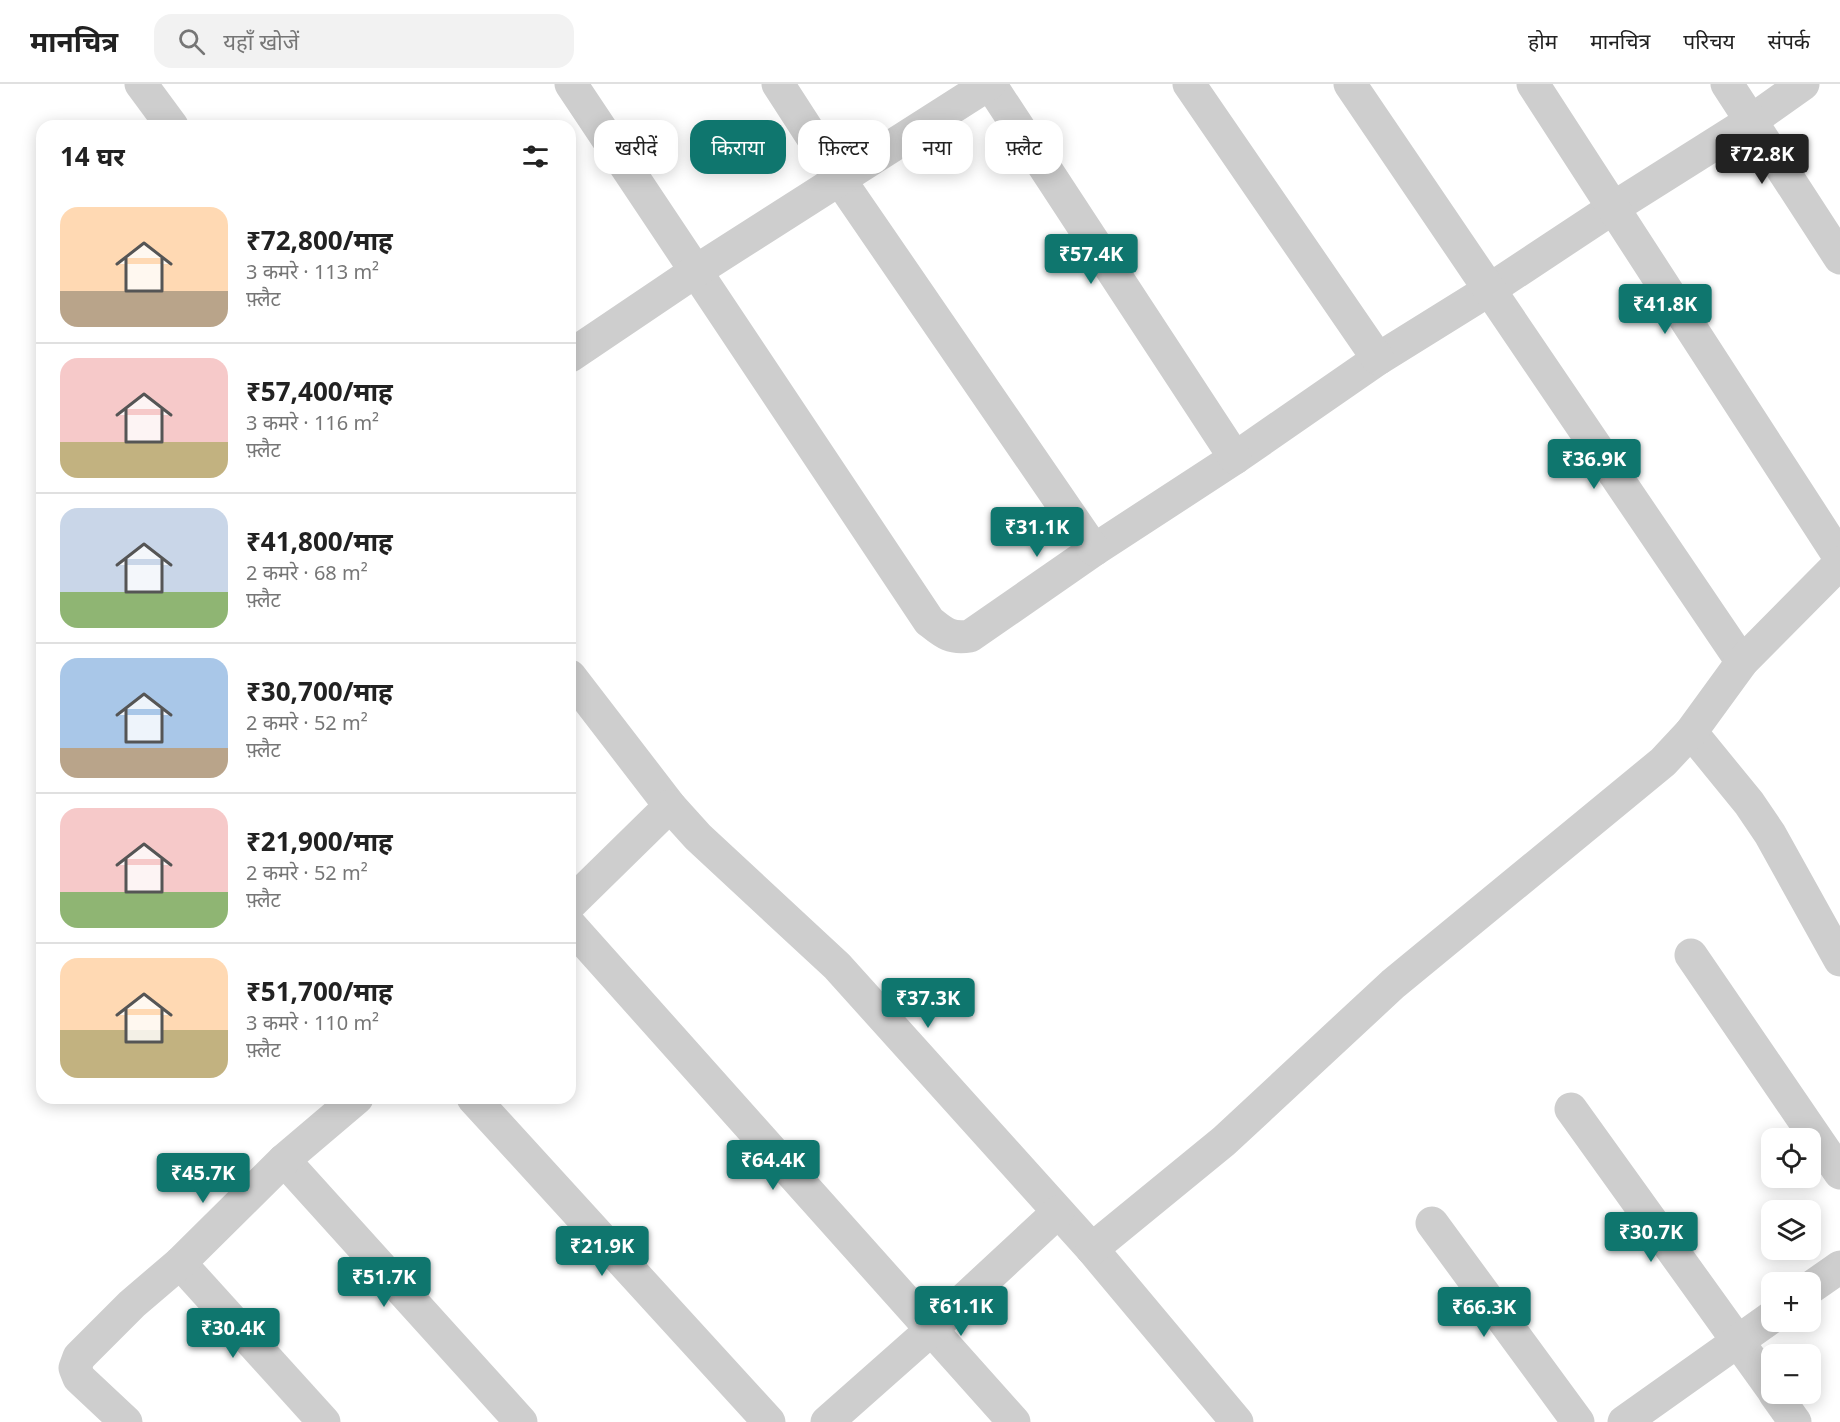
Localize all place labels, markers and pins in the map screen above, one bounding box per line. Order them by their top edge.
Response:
pin: ₹72.8K [1713,134,1811,185]
pin: ₹57.4K [1042,234,1140,285]
pin: ₹41.8K [1616,284,1714,335]
pin: ₹36.9K [1545,439,1643,490]
pin: ₹31.1K [988,507,1086,558]
pin: ₹37.3K [879,978,977,1029]
pin: ₹64.4K [724,1140,822,1191]
pin: ₹45.7K [154,1153,252,1204]
pin: ₹30.7K [1602,1212,1700,1263]
pin: ₹21.9K [553,1226,651,1277]
pin: ₹51.7K [335,1257,433,1308]
pin: ₹61.1K [912,1286,1010,1337]
pin: ₹66.3K [1435,1287,1533,1338]
pin: ₹30.4K [184,1308,282,1359]

